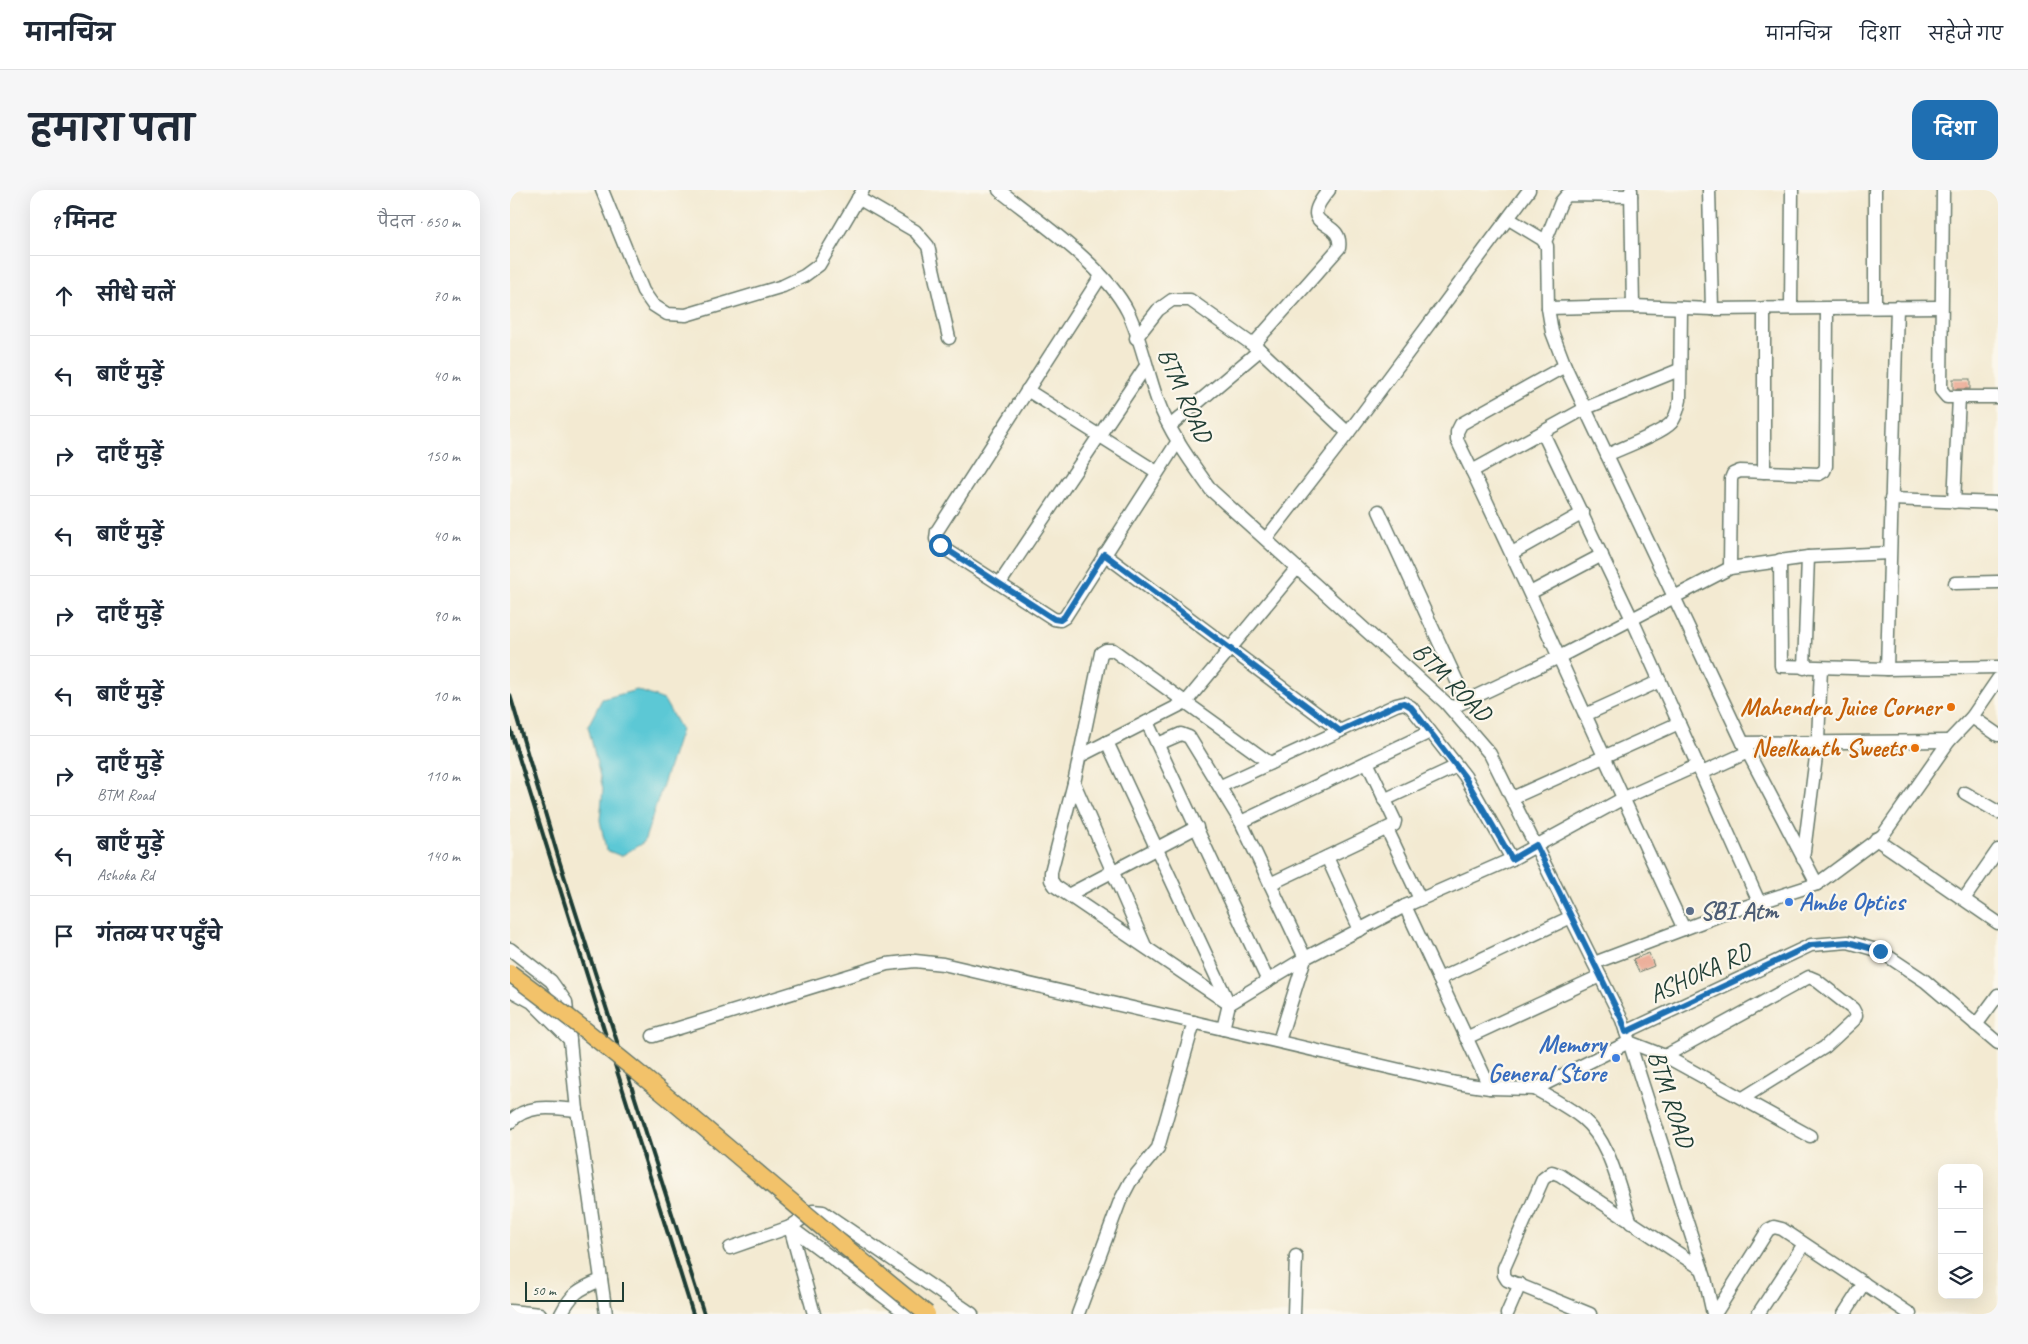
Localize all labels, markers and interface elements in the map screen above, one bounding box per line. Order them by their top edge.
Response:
text: मानचित्र [25,18,114,48]
text: मानचित्र [1766,23,1832,45]
text: दिशा [1860,23,1900,45]
text: सहेजे गए [1928,23,2003,45]
button: दिशा [1912,100,1998,160]
text: हमारा पता [30,106,194,151]
text: 9 मिनट [50,208,115,234]
text: पैदल · 650 m [378,212,460,232]
icon: ahead [50,282,78,310]
text: सीधे चलें [97,283,175,307]
text: 70 m [433,286,460,306]
street label: BTM ROAD [1150,343,1221,449]
icon: left [50,362,78,390]
text: बाएँ मुड़ें [97,363,163,387]
text: 40 m [433,366,460,386]
icon: right [50,442,78,470]
text: दाएँ मुड़ें [97,443,163,467]
text: 150 m [426,446,460,466]
icon: left [50,522,78,550]
text: बाएँ मुड़ें [97,523,163,547]
text: 40 m [433,526,460,546]
route start [929,534,952,557]
icon: right [50,602,78,630]
text: दाएँ मुड़ें [97,603,163,627]
text: 90 m [433,606,460,626]
street label: BTM ROAD [1405,635,1500,730]
icon: left [50,682,78,710]
text: बाएँ मुड़ें [97,683,163,707]
text: 10 m [433,686,460,706]
place label: Mahendra Juice Corner [1740,691,1944,723]
marker: Mahendra Juice Corner [1945,701,1957,713]
place label: Neelkanth Sweets [1752,732,1907,764]
marker: Neelkanth Sweets [1909,742,1921,754]
text: दाएँ मुड़ें [97,753,163,777]
icon: right [50,762,78,790]
text: 110 m [426,766,460,786]
text: BTM Road [97,785,154,805]
text: बाएँ मुड़ें [97,833,163,857]
icon: left [50,842,78,870]
text: 140 m [426,846,460,866]
text: Ashoka Rd [97,865,154,885]
place label: Ambe Optics [1799,886,1907,918]
place label: SBI Atm [1700,895,1780,927]
marker: Ambe Optics [1783,896,1795,908]
marker: SBI Atm [1684,905,1696,917]
icon: arrive [50,922,78,950]
text: गंतव्य पर पहुँचे [97,923,222,947]
street label: ASHOKA RD [1644,935,1758,1011]
route end [1869,940,1892,963]
place label: Memory General Store [1488,1028,1608,1089]
street label: BTM ROAD [1640,1047,1702,1153]
marker: Memory General Store [1610,1052,1622,1064]
map controls [1938,1164,1983,1299]
button: + [1938,1164,1983,1209]
button: − [1938,1209,1983,1254]
button: layers [1938,1254,1983,1299]
scale bar [525,1279,624,1302]
text: 50 m [532,1282,556,1299]

